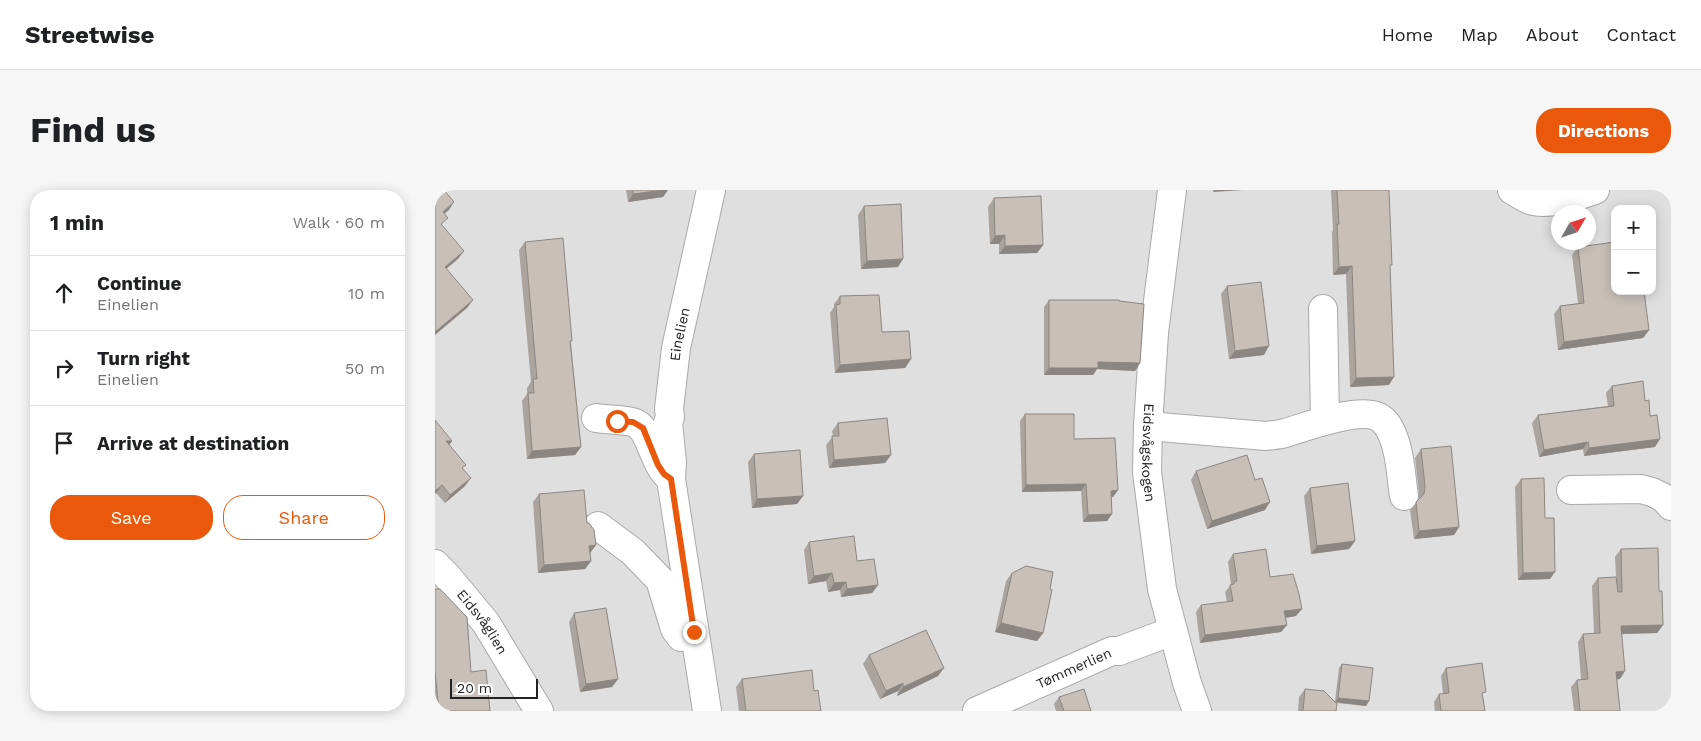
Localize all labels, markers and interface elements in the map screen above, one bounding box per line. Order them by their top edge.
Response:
text: Streetwise [25,21,154,49]
text: Home [1382,24,1433,45]
text: Map [1461,24,1498,45]
text: About [1526,24,1578,45]
text: Contact [1606,24,1676,45]
button: Directions [1536,108,1671,153]
text: Find us [30,109,156,151]
north arrow [1551,205,1596,250]
map controls [1611,205,1656,295]
button: + [1611,205,1656,250]
text: 1 min [50,210,104,235]
text: Walk · 60 m [293,213,385,232]
button: − [1611,250,1656,295]
text: Continue [97,272,181,295]
icon: ahead [50,279,78,307]
text: 10 m [348,284,385,303]
text: Einelien [97,295,159,314]
street label: Einelien [667,306,693,362]
text: Turn right [97,347,190,370]
icon: right [50,354,78,382]
text: 50 m [345,359,385,378]
text: Einelien [97,370,159,389]
street label: Eidsvågskogen [1139,403,1159,503]
route start [606,410,629,433]
icon: arrive [50,429,78,457]
text: Arrive at destination [97,432,289,455]
button: Save [50,495,213,540]
button: Share [223,495,385,540]
street label: Eidsvåglien [454,586,511,657]
route end [683,621,706,644]
street label: Tømmerlien [1034,644,1114,692]
scale bar [450,676,537,699]
text: 20 m [457,680,492,696]

